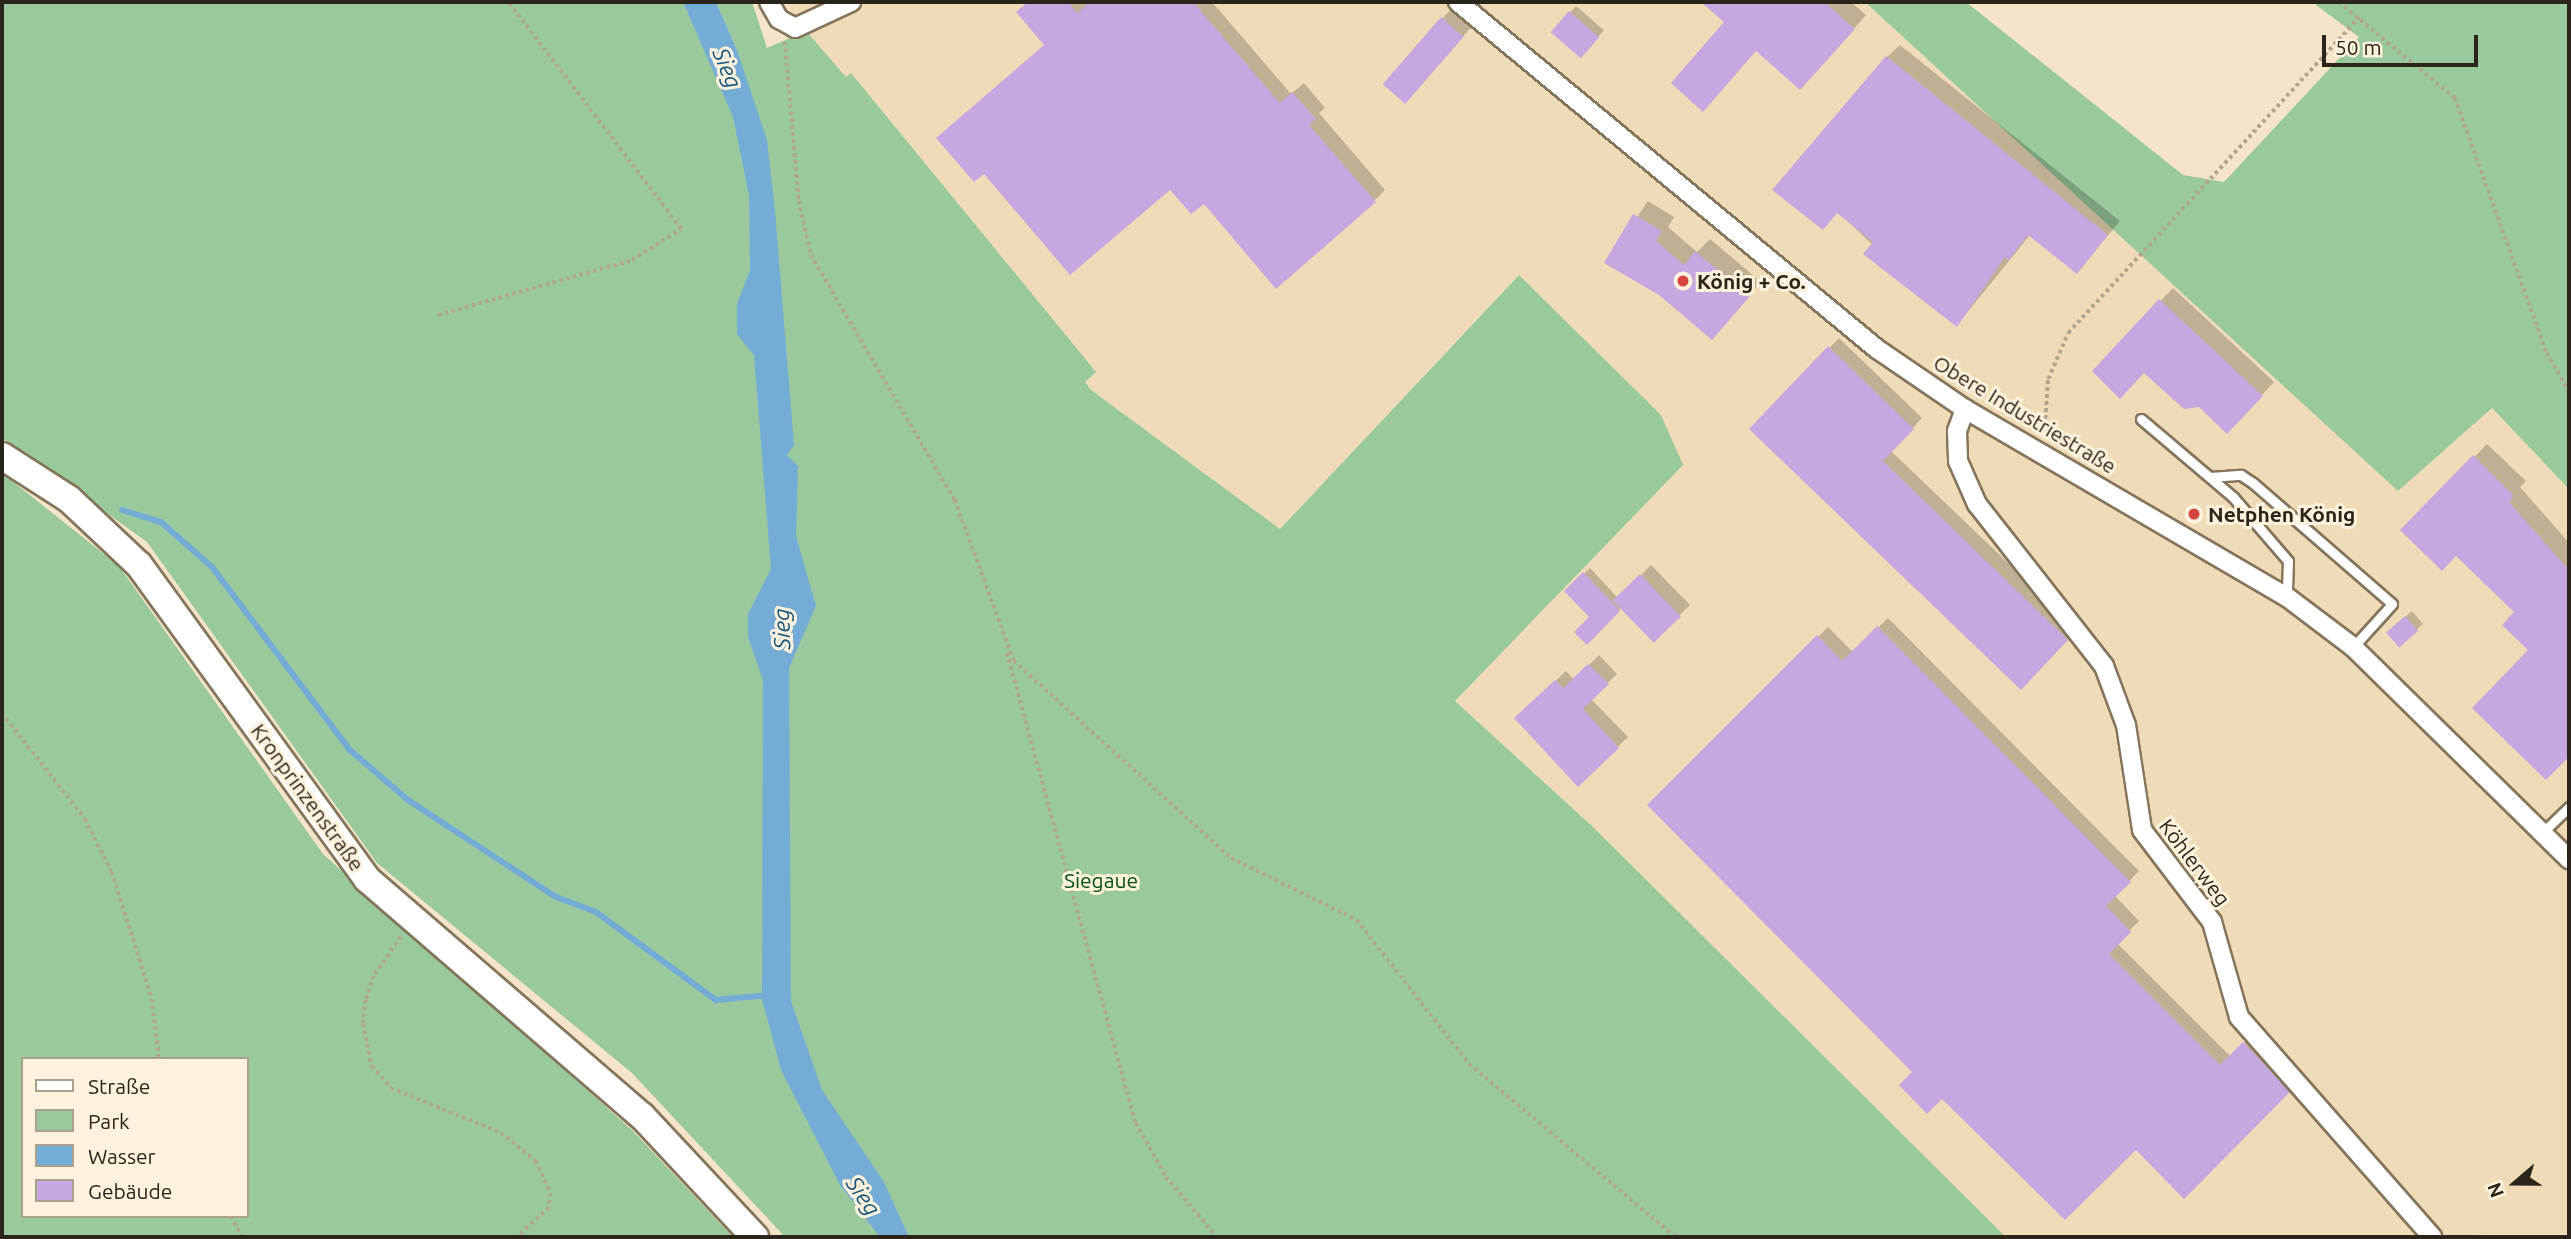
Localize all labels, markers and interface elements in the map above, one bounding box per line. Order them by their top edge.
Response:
scale bar [2326,21,2482,65]
text: 50 m [2335,35,2382,59]
water label: Sieg [706,44,748,92]
place label: König + Co. [1697,268,1806,294]
marker: König + Co. [1675,273,1691,289]
street label: Obere Industriestraße [1929,349,2121,479]
place label: Netphen König [2208,501,2355,527]
marker: Netphen König [2186,506,2202,522]
water label: Sieg [768,608,796,650]
street label: Kronprinzenstraße [246,719,370,875]
street label: Köhlerweg [2154,814,2236,910]
park label: Siegaue [1064,867,1138,893]
legend [21,1057,248,1218]
text: Straße [88,1074,150,1098]
text: Park [88,1109,130,1133]
text: Wasser [88,1144,156,1168]
north arrow [2480,1148,2550,1218]
water label: Sieg [840,1171,886,1221]
text: Gebäude [88,1179,172,1203]
text: N [2483,1180,2508,1201]

